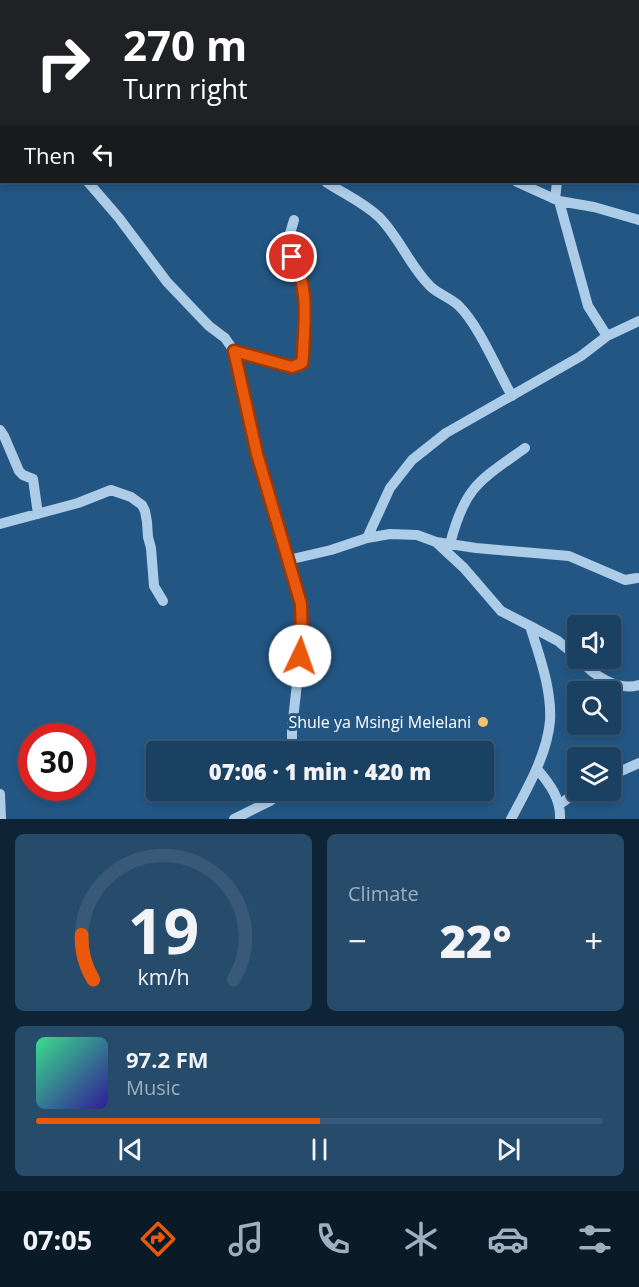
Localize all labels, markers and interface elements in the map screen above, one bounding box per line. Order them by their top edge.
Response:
text: 270 m [123,16,247,73]
icon: right [24,24,102,102]
text: Turn right [123,70,248,107]
icon: left [87,138,120,171]
text: Then [24,140,75,170]
pin [266,231,317,282]
icon: arrive [275,240,308,273]
map controls [567,615,621,801]
button: sound [567,615,621,669]
position arrow [268,624,332,688]
button: search [567,681,621,735]
place label: Shule ya Msingi Melelani [288,711,471,733]
marker: Shule ya Msingi Melelani [476,715,490,729]
speed limit sign: 30 [18,723,96,801]
button: layers [567,747,621,801]
text: 07:06 · 1 min · 420 m [209,756,431,786]
text: Climate [348,880,419,907]
text: 19 [128,887,199,972]
text: 22° [440,910,511,971]
text: − [348,918,367,963]
text: + [584,918,603,963]
text: km/h [137,962,190,991]
text: 97.2 FM [126,1044,209,1074]
text: Music [126,1074,180,1101]
icon: previous [114,1133,147,1166]
icon: pause [303,1133,336,1166]
icon: next [492,1133,525,1166]
icon: directions [137,1218,179,1260]
icon: music [225,1218,267,1260]
icon: phone [312,1218,354,1260]
icon: climate [400,1218,442,1260]
icon: car [487,1218,529,1260]
icon: filters [574,1218,616,1260]
text: 07:05 [23,1221,92,1258]

